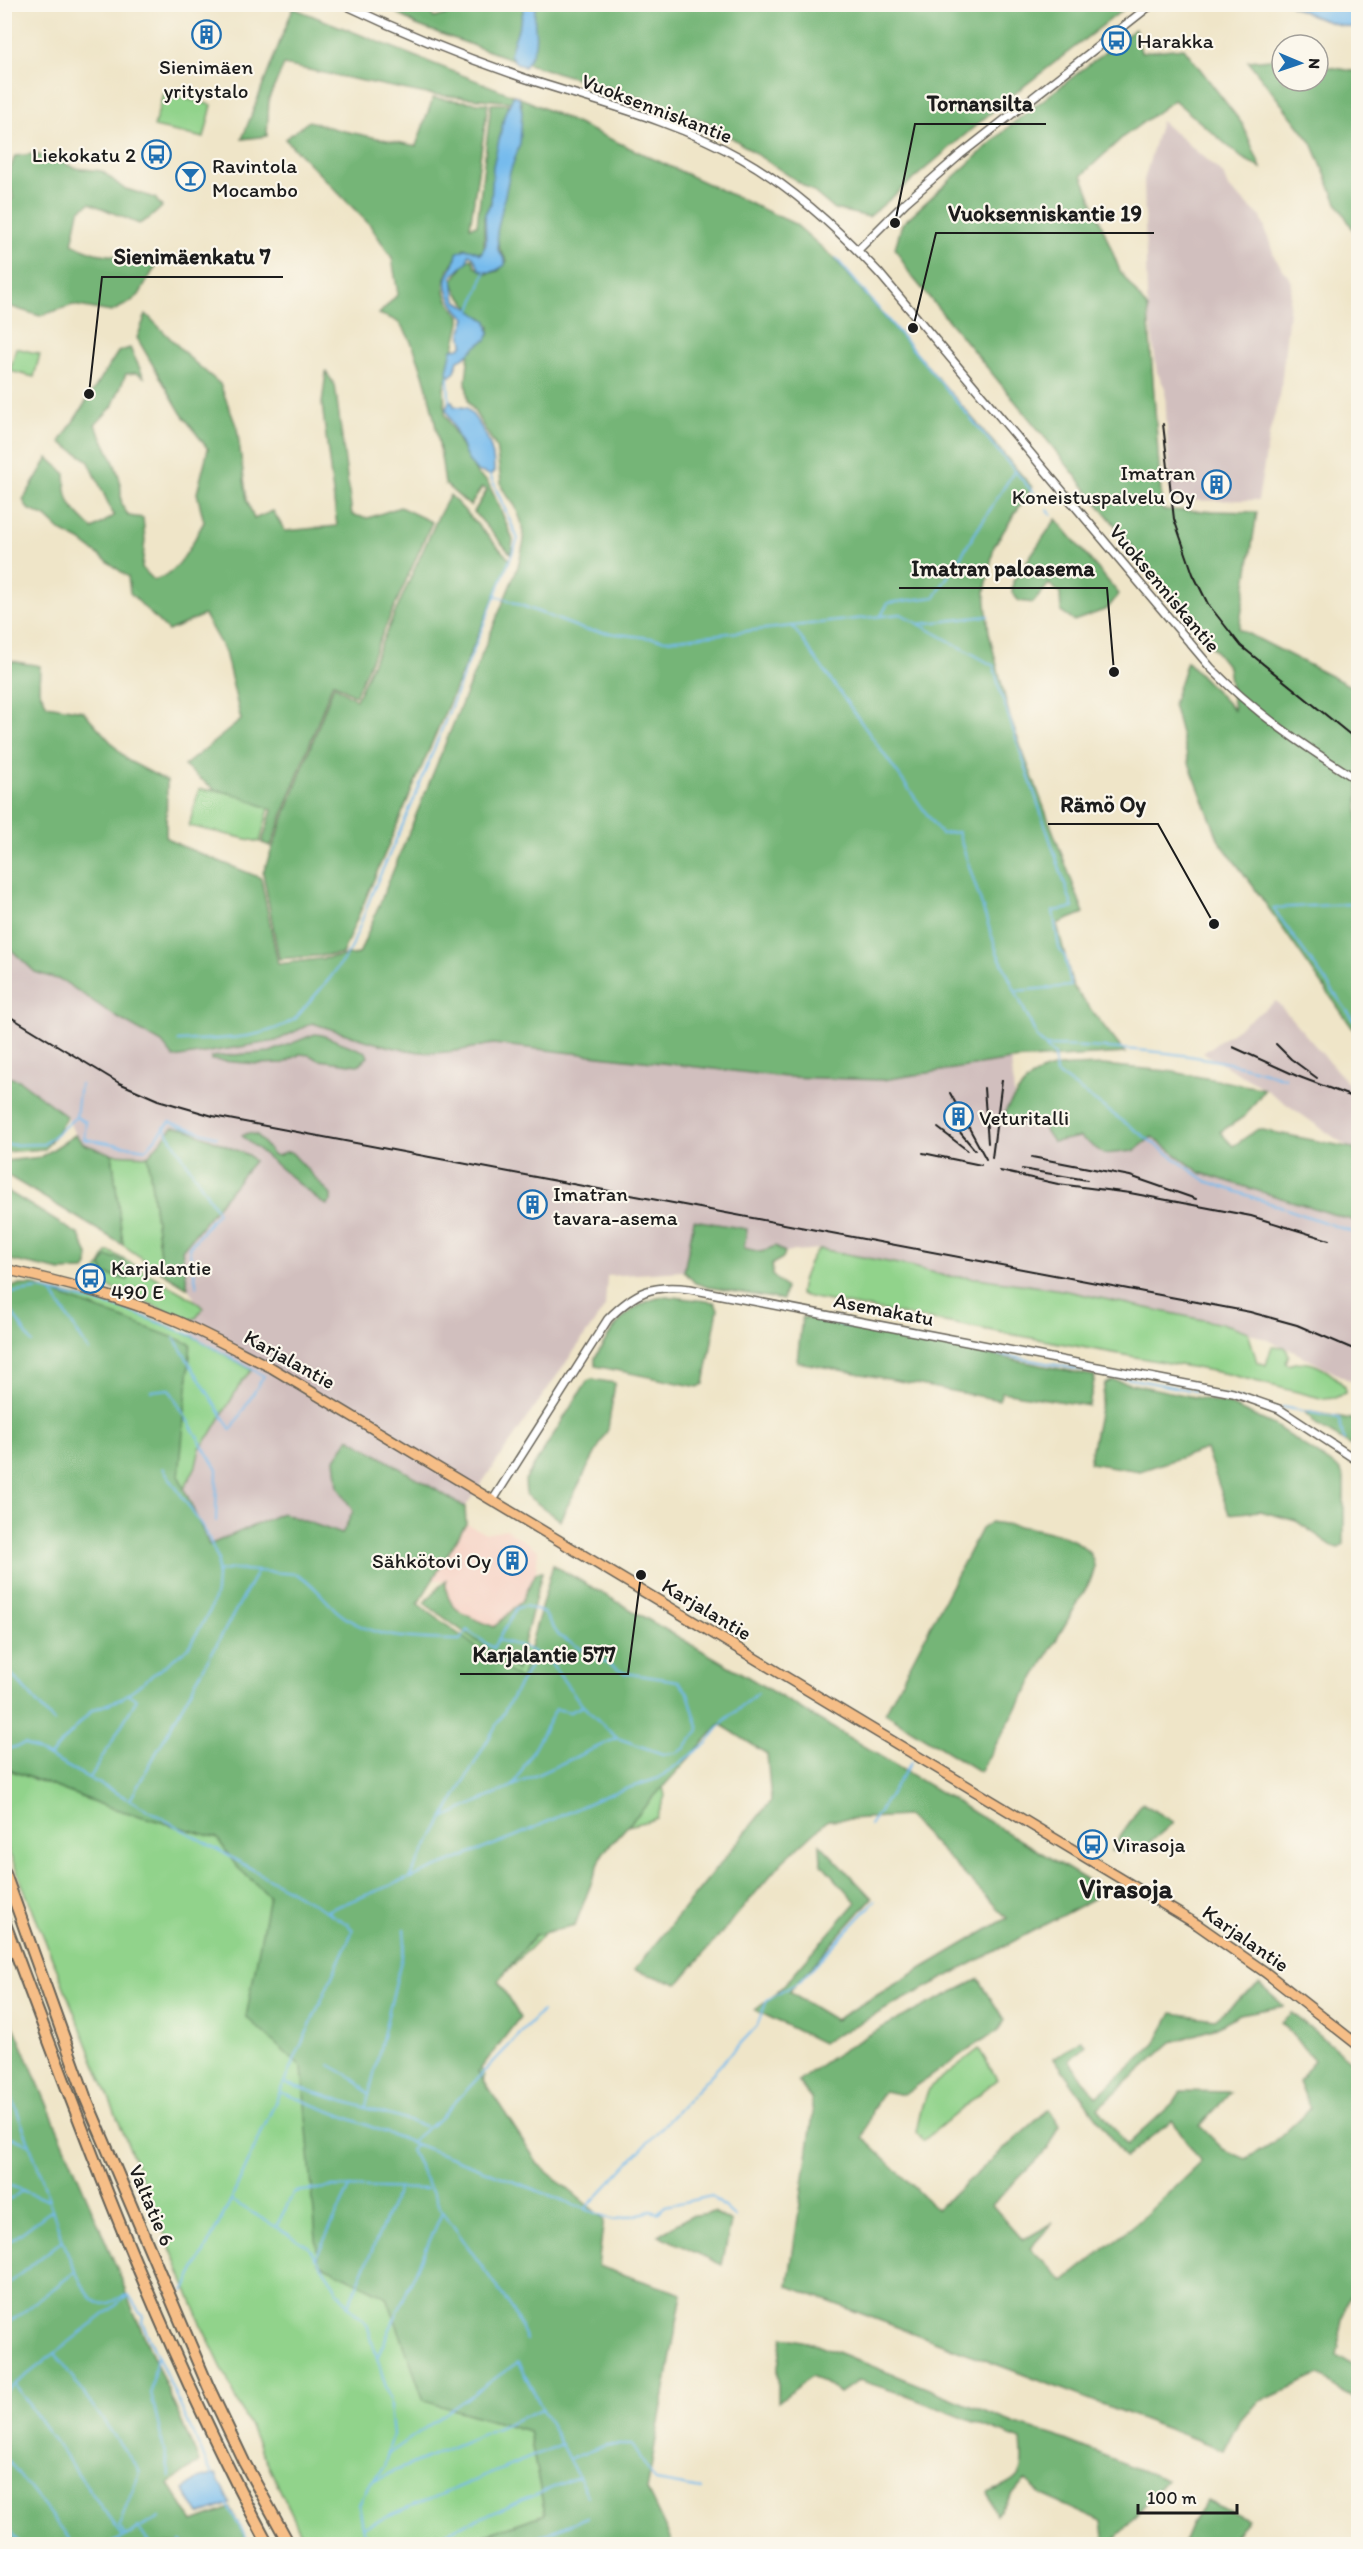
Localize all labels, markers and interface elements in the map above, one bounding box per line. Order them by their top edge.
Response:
building icon: Sienimäen yritystalo [190,19,222,51]
bus stop icon: Harakka [1100,24,1132,56]
place label: Harakka [1137,28,1214,53]
north arrow [1270,33,1330,93]
place label: Sienimäen yritystalo [159,54,253,103]
text: N [1305,58,1324,69]
street label: Vuoksenniskantie [578,68,736,148]
callout: Tornansilta [915,84,1046,124]
text: Tornansilta [926,90,1034,117]
bus stop icon: Liekokatu 2 [141,138,173,170]
place label: Liekokatu 2 [32,142,136,167]
place label: Ravintola Mocambo [212,153,298,202]
bar icon: Ravintola Mocambo [175,161,207,193]
callout: Vuoksenniskantie 19 [936,193,1154,233]
text: Vuoksenniskantie 19 [948,200,1142,227]
callout: Sienimäenkatu 7 [102,237,283,277]
text: Sienimäenkatu 7 [113,243,271,270]
place label: Imatran Koneistuspalvelu Oy [1012,460,1195,509]
building icon: Imatran Koneistuspalvelu Oy [1200,468,1232,500]
street label: Vuoksenniskantie [1104,519,1226,657]
callout: Imatran paloasema [899,548,1107,588]
text: Imatran paloasema [911,555,1095,582]
callout: Rämö Oy [1048,784,1158,824]
text: Rämö Oy [1060,791,1147,818]
building icon: Veturitalli [942,1101,974,1133]
place label: Veturitalli [979,1105,1069,1130]
place label: Imatran tavara-asema [553,1181,678,1230]
building icon: Imatran tavara-asema [516,1189,548,1221]
place label: Karjalantie 490 E [111,1255,211,1304]
bus stop icon: Karjalantie 490 E [74,1263,106,1295]
street label: Asemakatu [832,1287,936,1331]
street label: Karjalantie [240,1324,340,1394]
building icon: Sähkötovi Oy [496,1544,528,1576]
place label: Sähkötovi Oy [372,1548,491,1573]
street label: Karjalantie [658,1572,756,1646]
callout: Karjalantie 577 [460,1634,628,1674]
text: Karjalantie 577 [472,1641,616,1668]
bus stop icon: Virasoja [1076,1828,1108,1860]
place label: Virasoja [1113,1832,1186,1857]
district label: Virasoja [1079,1872,1174,1905]
street label: Karjalantie [1198,1899,1294,1977]
street label: Valtatie 6 [124,2161,180,2249]
scale bar [1138,2477,1237,2515]
text: 100 m [1147,2487,1197,2509]

